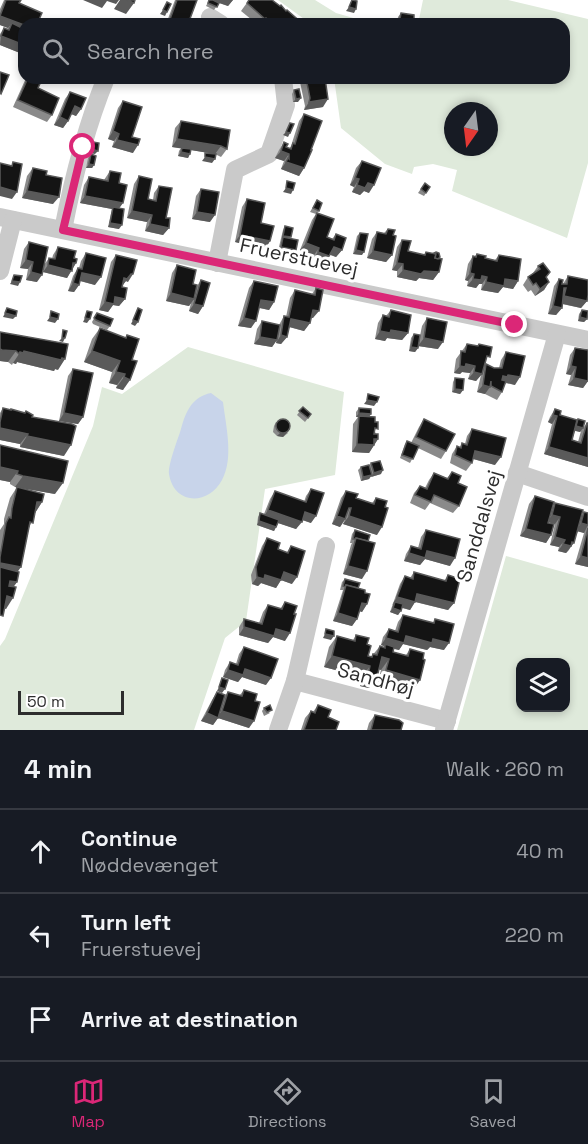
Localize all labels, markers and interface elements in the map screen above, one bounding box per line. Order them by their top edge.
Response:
search box [18,18,570,84]
icon: search [39,35,72,68]
text: Search here [87,37,214,65]
north arrow [444,102,498,156]
route start [69,133,95,159]
street label: Fruerstuevej [238,232,360,282]
route end [501,311,527,337]
street label: Sanddalsvej [451,467,507,585]
street label: Sandhøj [335,656,417,702]
map controls [516,658,570,712]
button: layers [516,658,570,712]
scale bar [18,688,124,716]
text: 50 m [27,691,65,712]
text: 4 min [24,752,92,786]
text: Walk · 260 m [446,756,564,782]
text: Continue [81,824,177,852]
icon: ahead [24,835,57,868]
text: 40 m [516,838,564,864]
text: Nøddevænget [81,852,219,878]
text: Turn left [81,908,171,936]
icon: left [24,919,57,952]
text: 220 m [505,922,564,948]
text: Fruerstuevej [81,936,201,962]
icon: arrive [24,1003,57,1036]
text: Arrive at destination [81,1005,298,1033]
tab: Map [72,1075,105,1132]
tab: Directions [248,1075,327,1132]
tab: Saved [470,1075,516,1132]

